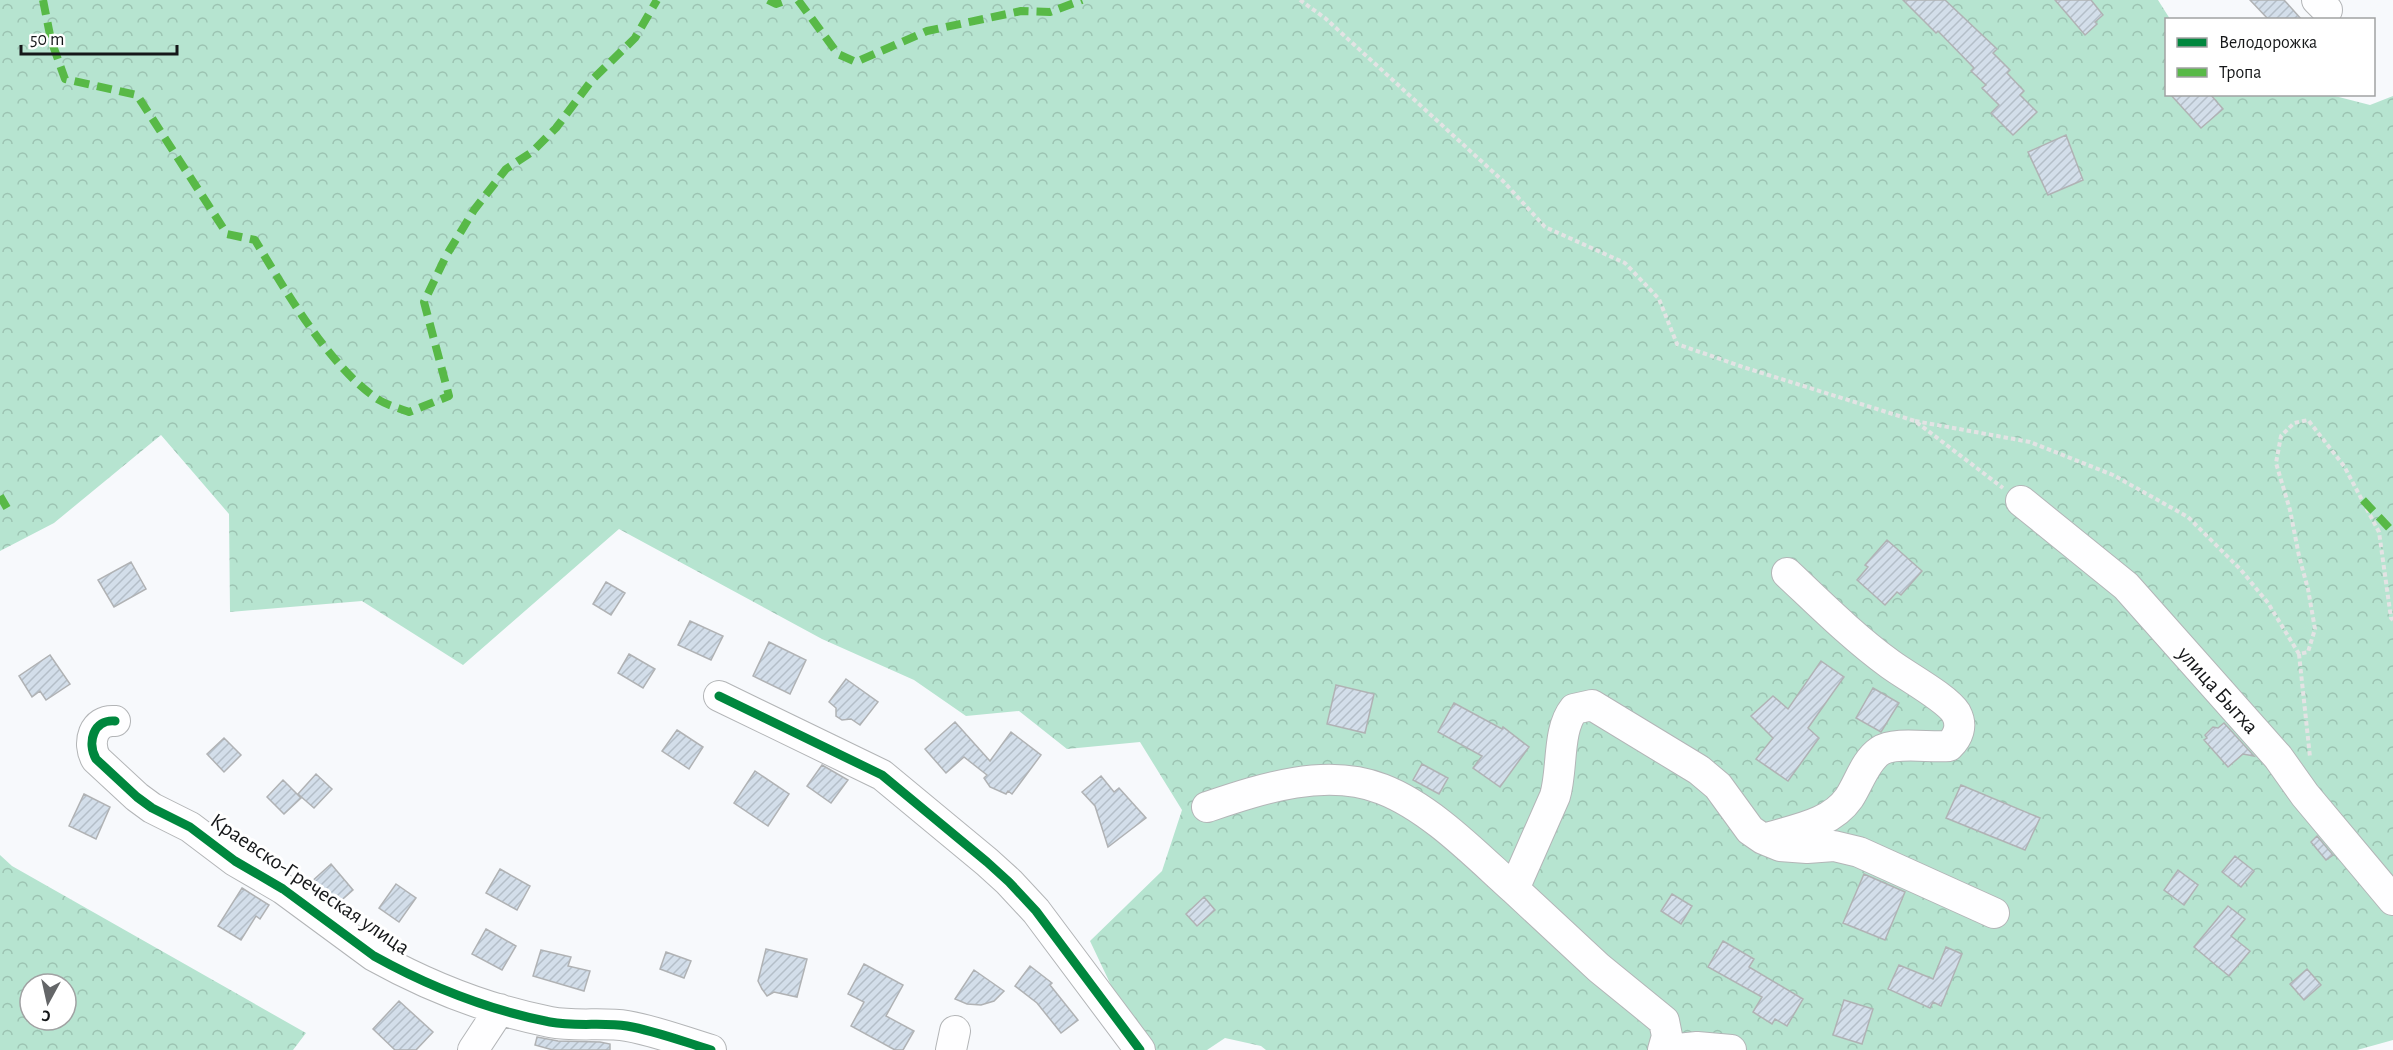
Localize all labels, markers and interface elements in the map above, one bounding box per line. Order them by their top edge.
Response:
scale bar [21,18,177,56]
legend [2165,18,2375,96]
text: 50 m [30,31,64,49]
text: Велодорожка [2219,34,2317,52]
text: Тропа [2219,64,2262,82]
street label: улица Бытха [2173,641,2263,738]
street label: Краевско-Греческая улица [206,809,414,959]
north arrow [18,972,78,1032]
text: С [40,1007,52,1024]

